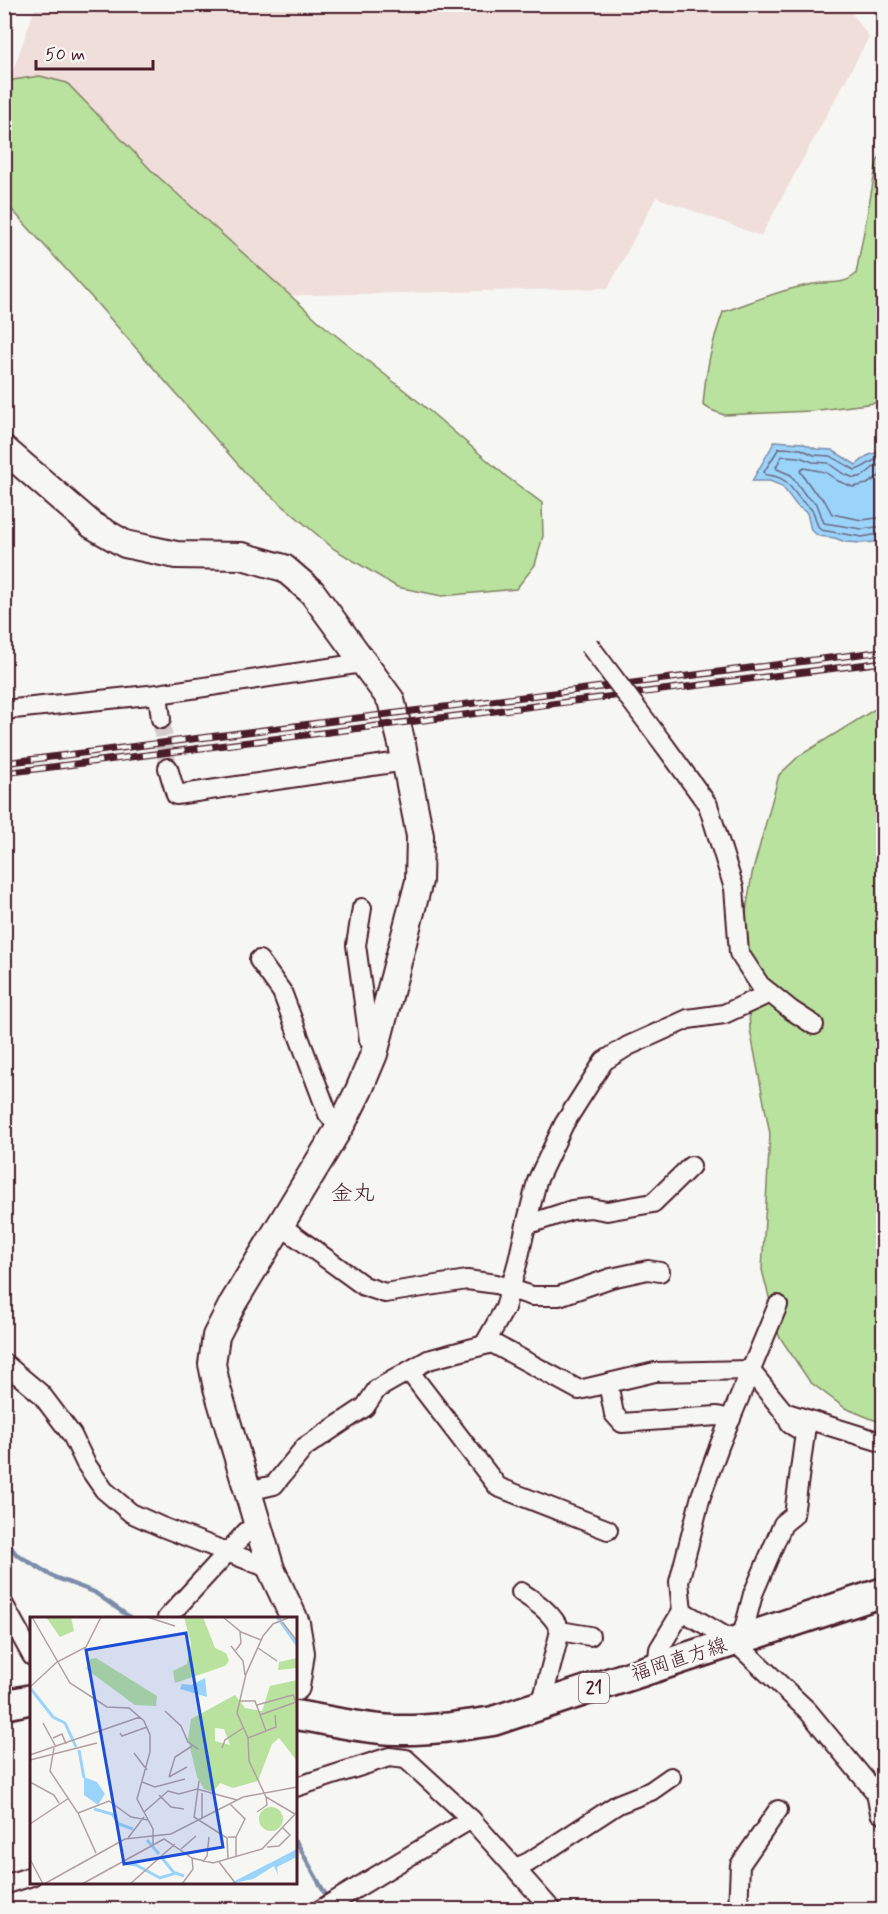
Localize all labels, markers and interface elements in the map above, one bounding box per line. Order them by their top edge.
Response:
scale bar [36,33,153,71]
text: 50 m [45,43,85,67]
district label: 金丸 [331,1180,375,1208]
inset map [30,1617,297,1884]
street label: 福岡直方線 [627,1632,731,1688]
road number: 21 [579,1673,609,1703]

